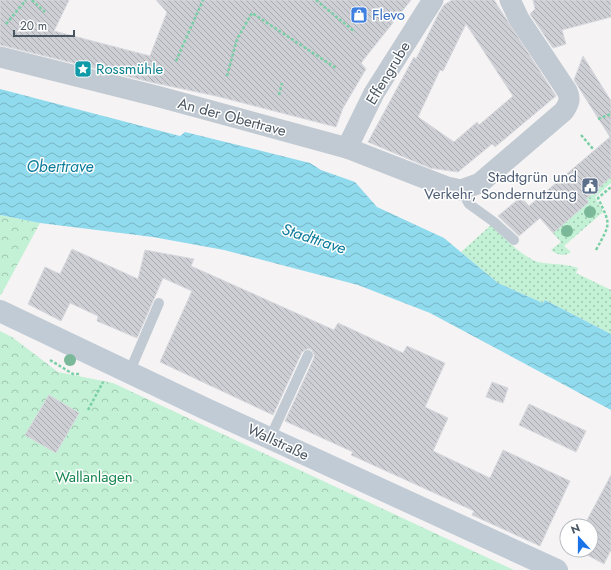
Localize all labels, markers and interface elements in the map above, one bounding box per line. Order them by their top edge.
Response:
place label: Flevo [372,4,405,26]
shop icon: Flevo [349,5,369,25]
scale bar [14,12,74,38]
text: 20 m [20,17,47,35]
street label: Effengrube [360,37,416,109]
place label: Rossmühle [96,58,164,80]
place icon: Rossmühle [73,59,93,79]
street label: An der Obertrave [175,92,289,142]
water label: Obertrave [27,155,93,178]
place label: Stadtgrün und Verkehr, Sondernutzung [424,166,577,205]
public building icon: Stadtgrün und Verkehr, Sondernutzung [580,176,600,196]
water label: Stadttrave [279,217,349,260]
street label: Wallstraße [244,418,313,466]
park label: Wallanlagen [55,466,133,488]
north arrow [559,518,599,558]
text: N [568,520,582,538]

